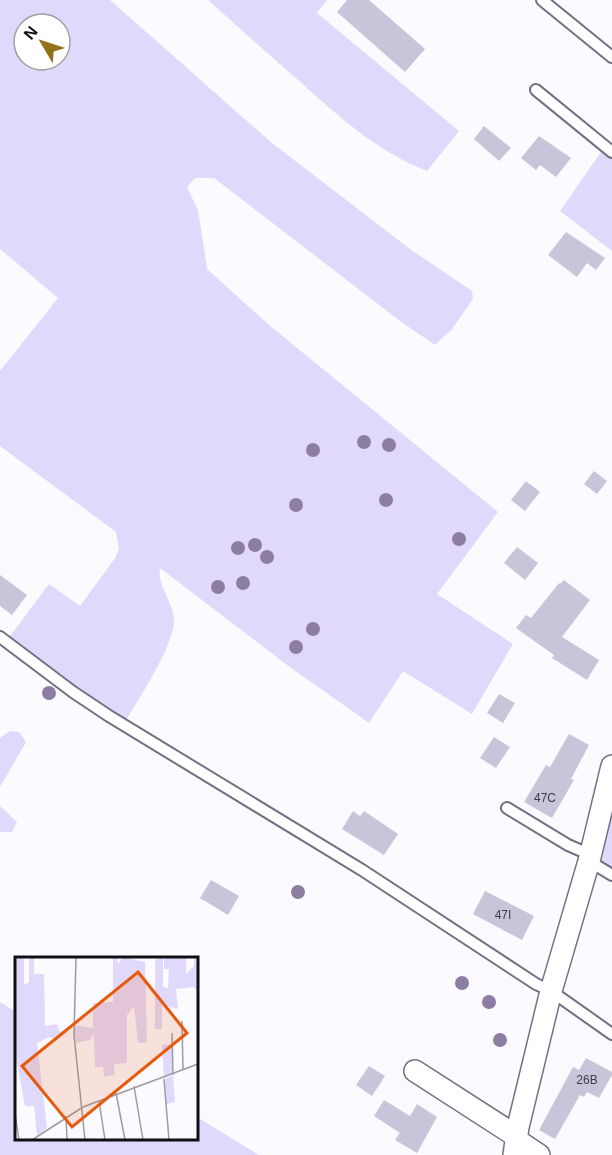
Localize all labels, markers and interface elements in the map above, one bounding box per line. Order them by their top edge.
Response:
north arrow [12,12,72,72]
text: N [20,23,41,43]
house number: 47C [534,791,556,805]
house number: 47I [495,908,511,922]
inset map [15,957,198,1140]
house number: 26B [576,1073,598,1087]

